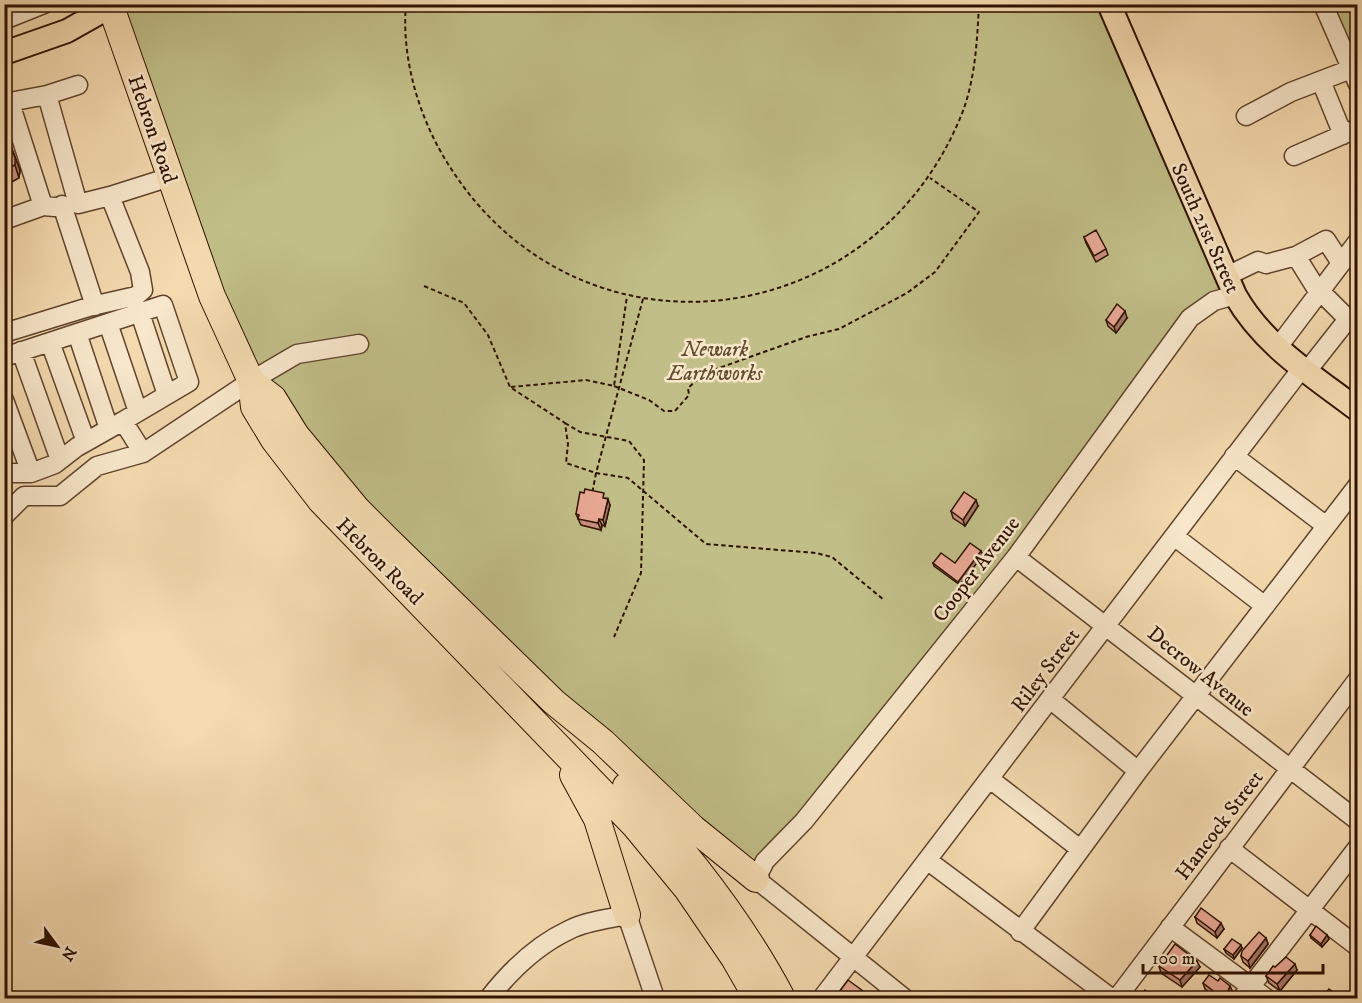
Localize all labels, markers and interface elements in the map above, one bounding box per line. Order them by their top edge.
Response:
street label: Hebron Road [121,72,183,187]
street label: South 21st Street [1165,159,1245,298]
park label: Newark Earthworks [666,337,763,387]
street label: Cooper Avenue [928,512,1026,627]
street label: Hebron Road [330,513,429,611]
street label: Decrow Avenue [1142,621,1259,723]
street label: Riley Street [1006,623,1086,718]
street label: Hancock Street [1170,766,1270,885]
north arrow [27,916,87,976]
scale bar [1143,937,1323,975]
text: N [57,943,81,965]
text: 100 m [1152,948,1195,970]

